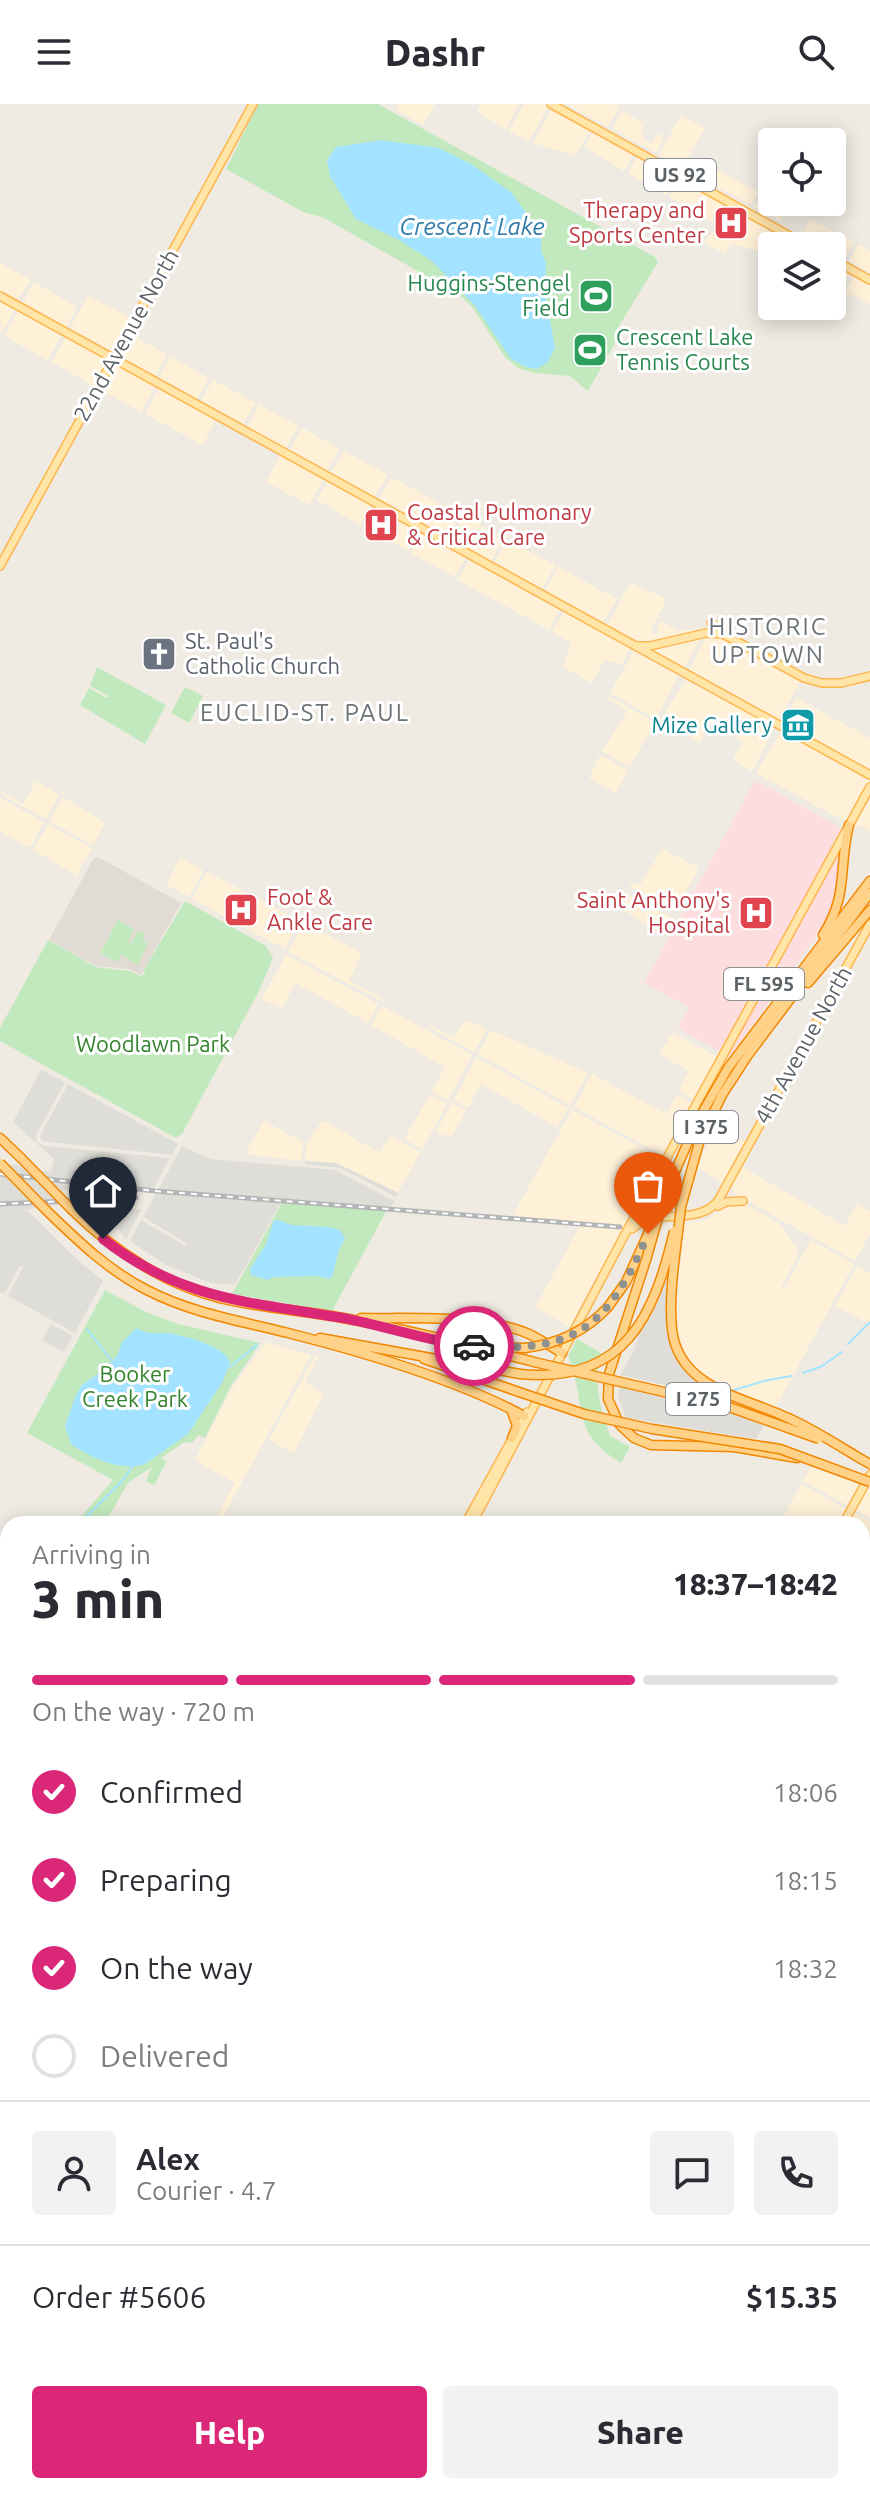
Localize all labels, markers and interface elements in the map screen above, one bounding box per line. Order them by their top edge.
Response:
icon: menu [32,30,76,74]
icon: search [794,30,838,74]
text: Dashr [385,32,485,73]
map controls [758,128,846,320]
button: locate [758,128,846,216]
road number: US 92 [644,159,716,191]
place label: Therapy and Sports Center [569,197,706,247]
hospital icon: Therapy and Sports Center [712,204,750,242]
water label: Crescent Lake [399,213,545,240]
button: layers [758,232,846,320]
street label: 22nd Avenue North [68,244,183,425]
place label: Huggins-Stengel Field [408,270,570,320]
sports icon: Huggins-Stengel Field [577,277,615,315]
place label: Crescent Lake Tennis Courts [616,324,753,374]
sports icon: Crescent Lake Tennis Courts [571,331,609,369]
place label: Coastal Pulmonary & Critical Care [407,499,592,549]
hospital icon: Coastal Pulmonary & Critical Care [362,506,400,544]
district label: HISTORIC UPTOWN [709,613,827,668]
place label: St. Paul's Catholic Church [185,628,340,678]
church icon: St. Paul's Catholic Church [140,635,178,673]
district label: EUCLID-ST. PAUL [200,699,410,726]
museum icon: Mize Gallery [779,706,817,744]
place label: Mize Gallery [651,712,772,737]
place label: Foot & Ankle Care [267,884,373,934]
place label: Saint Anthony's Hospital [577,887,730,937]
hospital icon: Foot & Ankle Care [222,891,260,929]
hospital icon: Saint Anthony's Hospital [737,894,775,932]
street label: 4th Avenue North [749,962,856,1128]
road number: FL 595 [724,968,804,1000]
park label: Woodlawn Park [76,1031,230,1056]
road number: I 375 [674,1111,738,1143]
pin [614,1152,682,1234]
pin [69,1157,137,1239]
icon: bag [626,1164,670,1208]
icon: home [81,1169,125,1213]
courier [434,1306,514,1386]
icon: car [452,1324,496,1368]
park label: Booker Creek Park [82,1361,188,1411]
road number: I 275 [666,1383,730,1415]
text: Arriving in [32,1540,151,1569]
text: 18:37–18:42 [673,1567,838,1601]
text: 3 min [32,1570,164,1628]
text: On the way · 720 m [32,1697,255,1726]
icon: check [32,1770,76,1814]
text: Confirmed [100,1775,243,1809]
text: 18:06 [773,1778,838,1807]
icon: check [32,1858,76,1902]
text: Preparing [100,1863,232,1897]
text: 18:15 [773,1866,838,1895]
icon: check [32,1946,76,1990]
text: On the way [100,1951,253,1985]
text: 18:32 [773,1954,838,1983]
text: Delivered [100,2039,229,2073]
button: person [32,2131,116,2215]
button: chat [650,2131,734,2215]
button: phone [754,2131,838,2215]
text: Alex [136,2142,200,2176]
text: Courier · 4.7 [136,2176,276,2205]
text: Order #5606 [32,2280,206,2314]
text: $15.35 [746,2280,838,2314]
button: Help [32,2386,427,2478]
button: Share [443,2386,838,2478]

